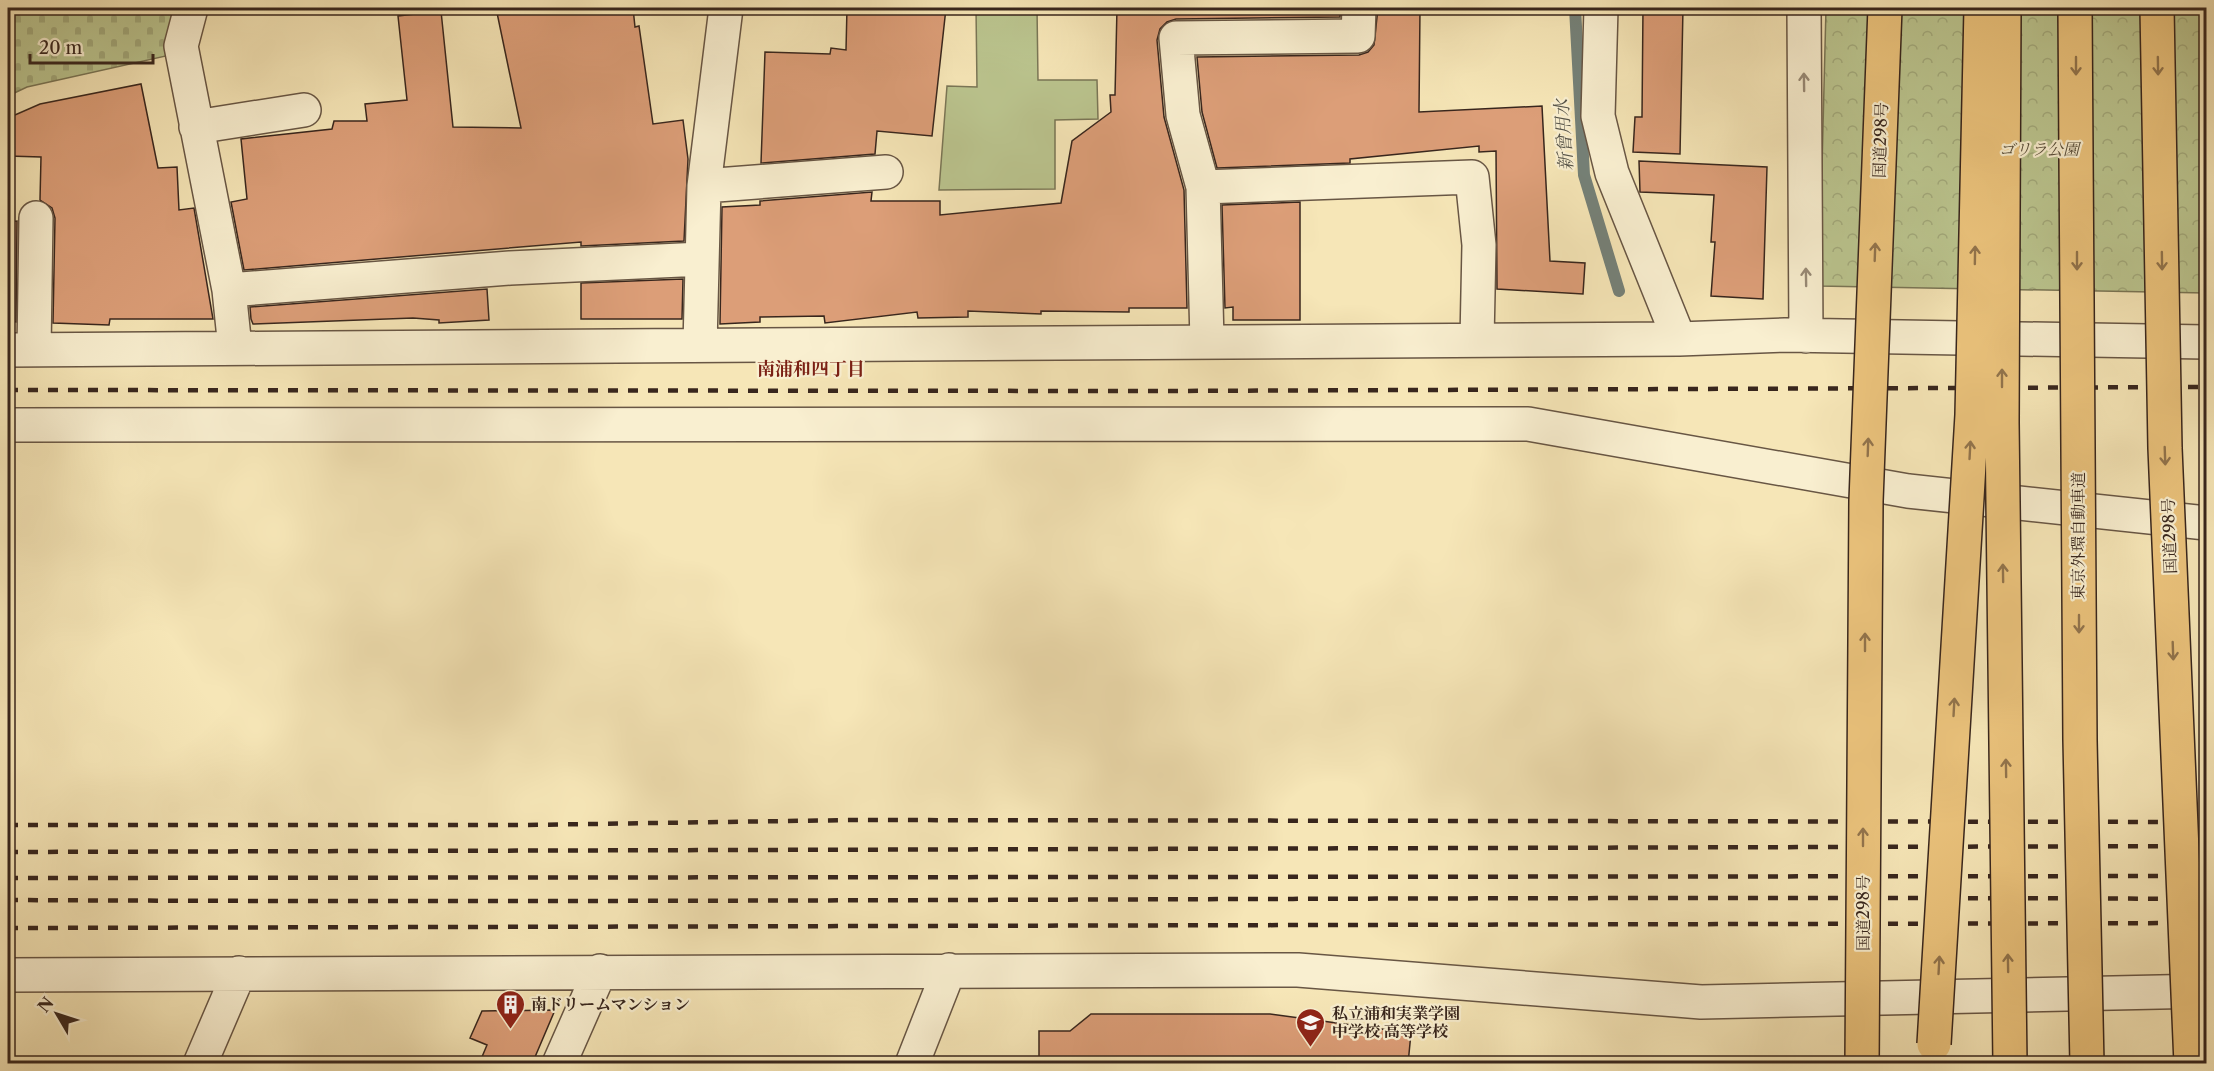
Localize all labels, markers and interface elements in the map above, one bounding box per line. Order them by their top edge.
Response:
scale bar [30,27,153,65]
text: 20 m [39,37,83,59]
one-way arrow [2070,55,2082,75]
one-way arrow [2152,55,2164,75]
one-way arrow [1798,73,1810,93]
water label: 新曾用水 [1550,96,1577,172]
street label: 国道298号 [1869,102,1891,178]
park label: ゴリラ公園 [1999,139,2082,159]
one-way arrow [1870,243,1881,263]
one-way arrow [1970,245,1981,265]
one-way arrow [2071,250,2083,270]
one-way arrow [2156,250,2167,270]
one-way arrow [1800,268,1811,288]
district label: 南浦和四丁目 [757,358,865,380]
one-way arrow [1996,369,2008,389]
one-way arrow [1863,438,1874,458]
one-way arrow [1964,440,1975,460]
one-way arrow [2160,445,2171,465]
street label: 東京外環自動車道 [2068,472,2088,600]
street label: 国道298号 [2158,498,2180,574]
one-way arrow [1998,564,2009,584]
one-way arrow [2073,613,2085,633]
one-way arrow [1859,633,1871,653]
one-way arrow [2168,640,2179,660]
one-way arrow [1949,698,1960,718]
one-way arrow [2000,759,2012,779]
one-way arrow [1858,828,1869,848]
street label: 国道298号 [1853,875,1873,951]
one-way arrow [2003,954,2014,974]
one-way arrow [1934,955,1945,975]
north arrow [27,984,87,1044]
building icon: 南ドリームマンション [494,988,526,1030]
text: N [33,993,58,1016]
place label: 南ドリームマンション [531,994,690,1014]
place label: 私立浦和実業学園 中学校 高等学校 [1332,1003,1460,1041]
school or university icon: 私立浦和実業学園 中学校 高等学校 [1295,1006,1327,1048]

